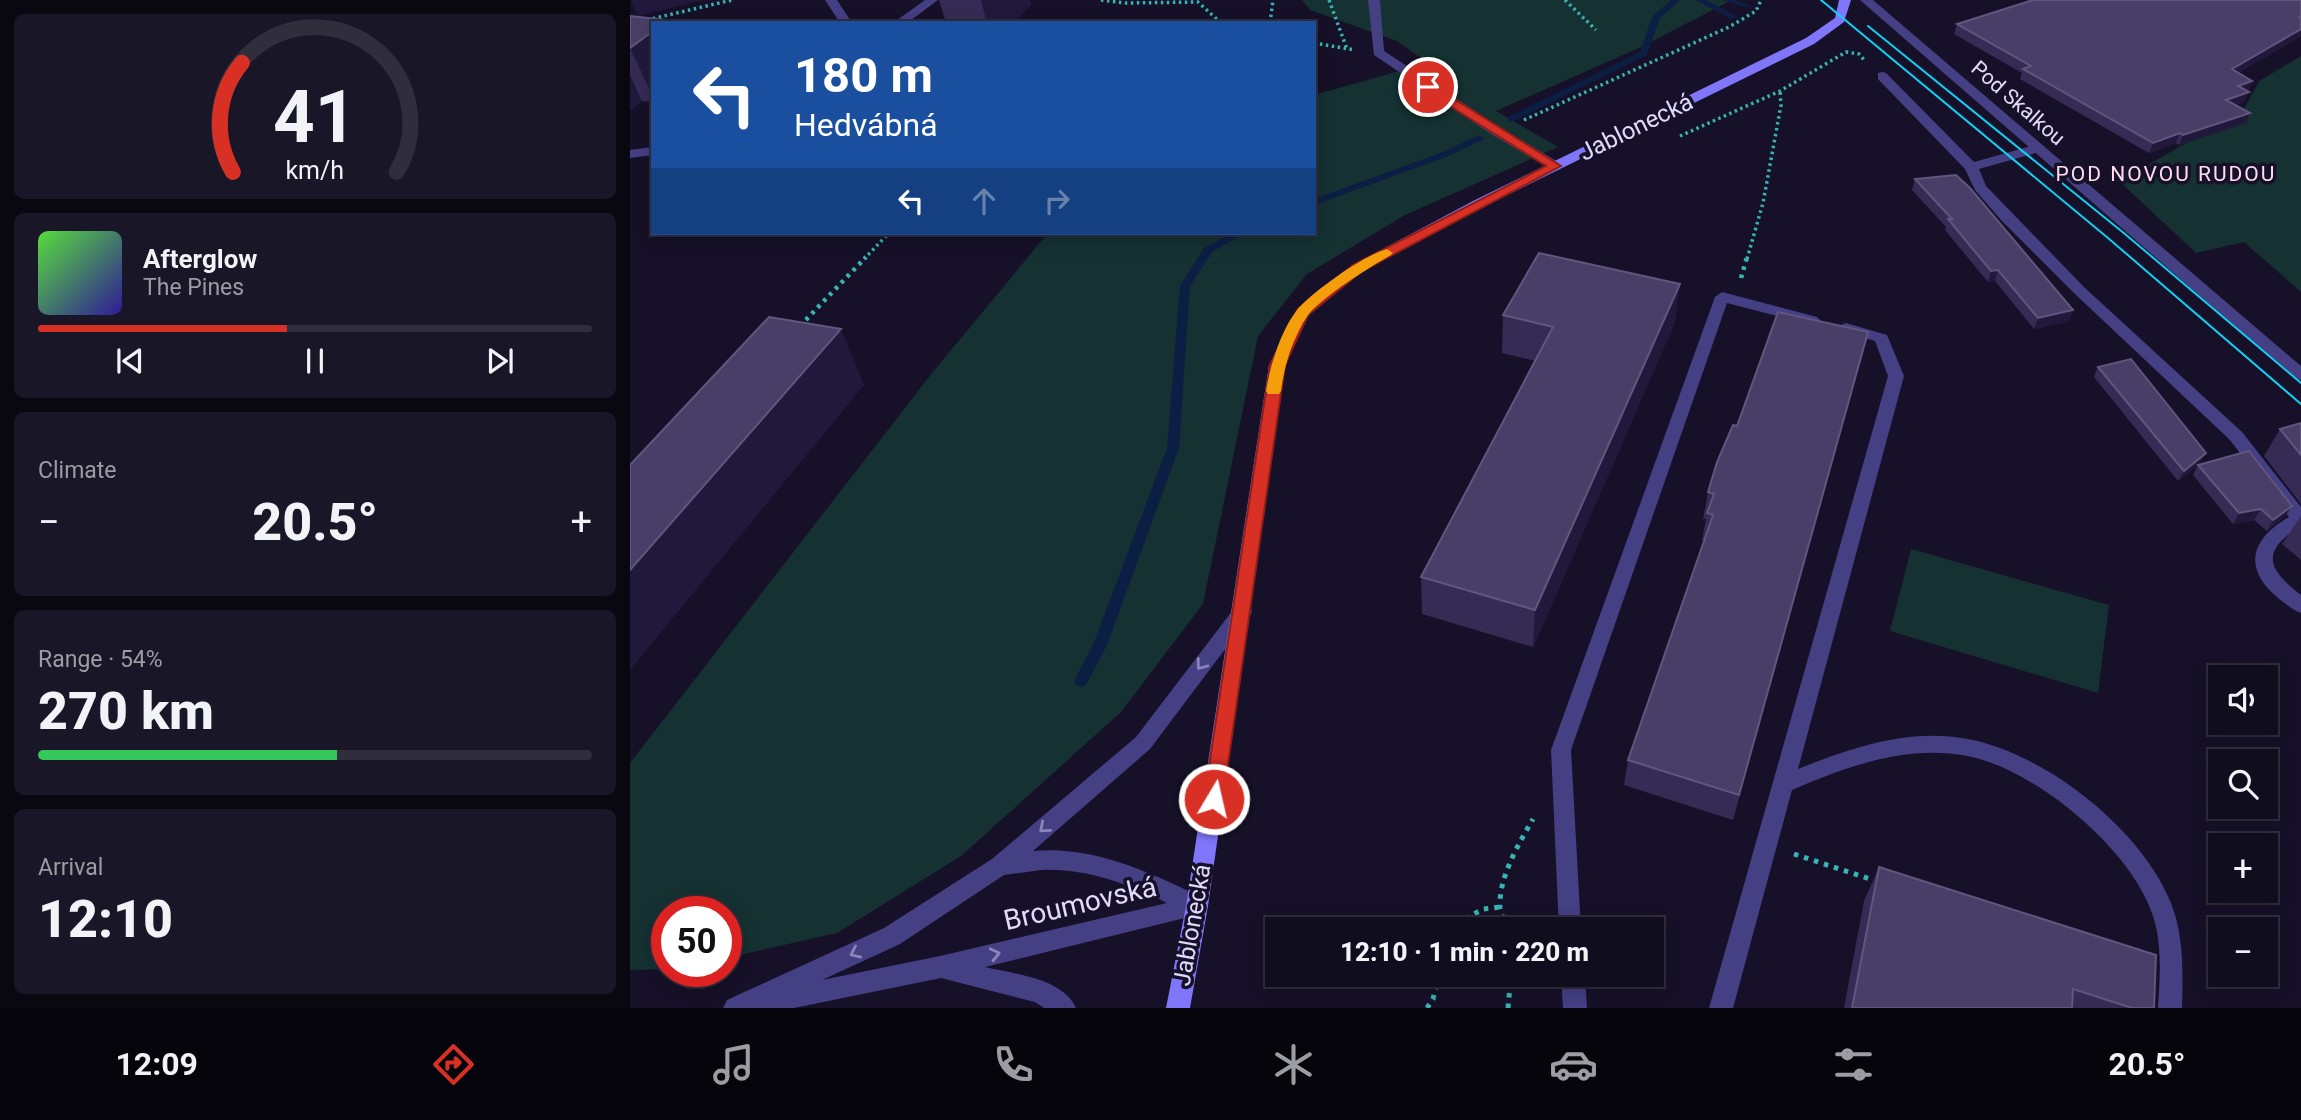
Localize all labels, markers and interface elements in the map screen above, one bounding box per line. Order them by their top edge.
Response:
text: 180 m [794,47,933,104]
icon: left [679,49,770,140]
street label: Pod Skalkou [1966,56,2070,150]
pin [1398,57,1458,117]
icon: arrive [1409,68,1447,106]
text: 41 [273,75,357,161]
street label: Jablonecká [1575,87,1697,167]
text: Hedvábná [794,106,938,144]
text: km/h [286,156,344,185]
district label: POD NOVOU RUDOU [2056,162,2276,186]
icon: left [892,182,930,220]
icon: ahead [965,182,1003,220]
icon: right [1038,182,1076,220]
text: Afterglow [143,244,257,274]
text: The Pines [143,274,244,301]
icon: previous [111,342,149,380]
icon: pause [296,342,334,380]
icon: next [481,342,519,380]
text: Climate [38,457,117,484]
text: 20.5° [252,492,378,553]
text: − [38,500,60,544]
text: + [570,500,592,544]
text: Range · 54% [38,646,163,673]
one-way arrow [1197,657,1210,670]
map controls [2208,665,2278,987]
button: sound [2208,665,2278,735]
text: 270 km [38,681,214,742]
button: search [2208,749,2278,819]
position arrow [1177,762,1251,836]
one-way arrow [1040,820,1053,832]
button: + [2208,833,2278,903]
text: Arrival [38,854,103,881]
street label: Jablonecká [1168,862,1216,988]
street label: Broumovská [1000,870,1160,937]
text: 12:10 [38,889,173,950]
speed limit sign: 50 [651,896,742,987]
button: − [2208,917,2278,987]
text: 12:10 · 1 min · 220 m [1340,937,1589,967]
one-way arrow [850,945,862,959]
one-way arrow [989,948,1001,963]
icon: directions [429,1040,478,1089]
icon: music [709,1040,758,1089]
icon: phone [989,1040,1038,1089]
icon: climate [1269,1040,1318,1089]
icon: car [1549,1040,1598,1089]
icon: filters [1829,1040,1878,1089]
text: 12:09 [115,1045,198,1083]
text: 20.5° [2109,1045,2185,1083]

